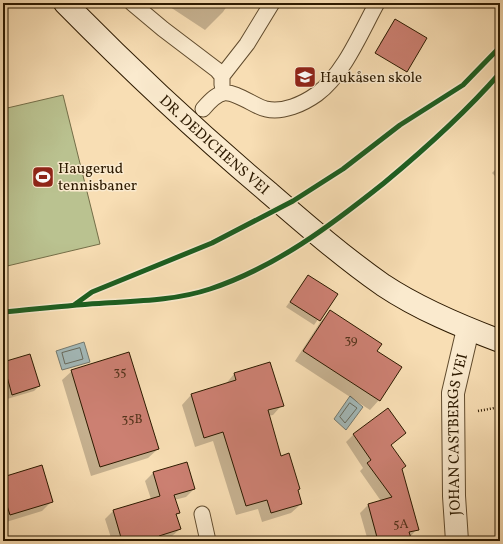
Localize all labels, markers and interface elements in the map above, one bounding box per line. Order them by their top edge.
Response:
school or university icon: Haukåsen skole [292,64,318,90]
place label: Haukåsen skole [320,68,422,89]
street label: DR. DEDICHENS VEI [154,91,273,200]
place label: Haugerud tennisbaner [58,159,137,197]
sports icon: Haugerud tennisbaner [30,164,56,190]
house number: 39 [344,332,358,350]
street label: JOHAN CASTBERGS VEI [444,352,474,516]
house number: 35 [114,364,126,382]
house number: 35B [121,411,143,429]
house number: 5A [393,516,409,534]

